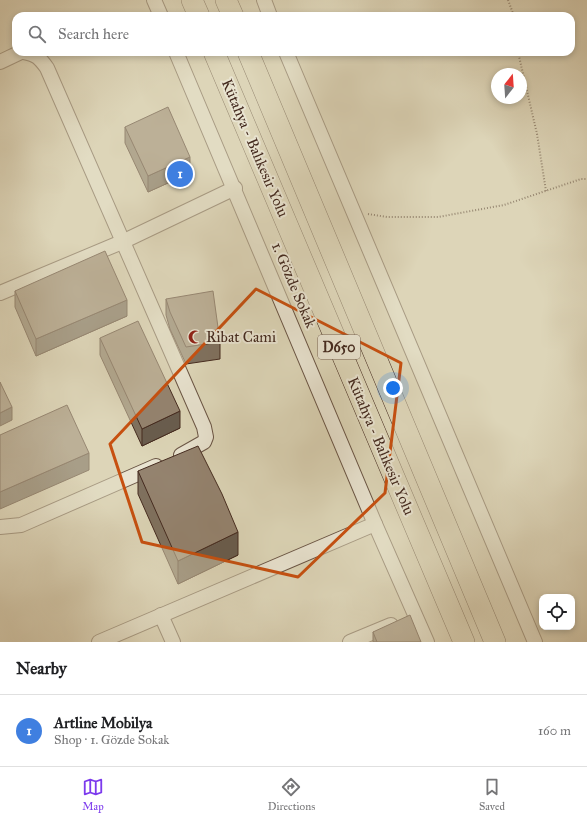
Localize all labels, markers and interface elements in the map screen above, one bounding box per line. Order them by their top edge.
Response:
search box [12,12,575,56]
icon: search [26,23,48,45]
text: Search here [58,25,129,43]
north arrow [491,68,527,104]
street label: Kütahya - Balıkesir Yolu [218,76,292,220]
pin: 1 [167,159,193,189]
street label: 1. Gözde Sokak [268,239,320,331]
place label: Ribat Cami [206,328,276,346]
mosque icon: Ribat Cami [187,329,203,345]
road number: D650 [318,335,360,359]
street label: Kütahya - Balıkesir Yolu [344,374,418,518]
your location [383,378,403,398]
map controls [539,594,575,630]
button: locate [539,594,575,630]
text: Nearby [16,658,67,679]
text: Artline Mobilya [54,714,152,732]
text: 1 [26,723,32,739]
text: 160 m [538,723,571,739]
text: Shop · 1. Gözde Sokak [54,732,169,748]
tab: Map [82,776,104,813]
tab: Directions [268,776,315,813]
tab: Saved [479,776,505,813]

